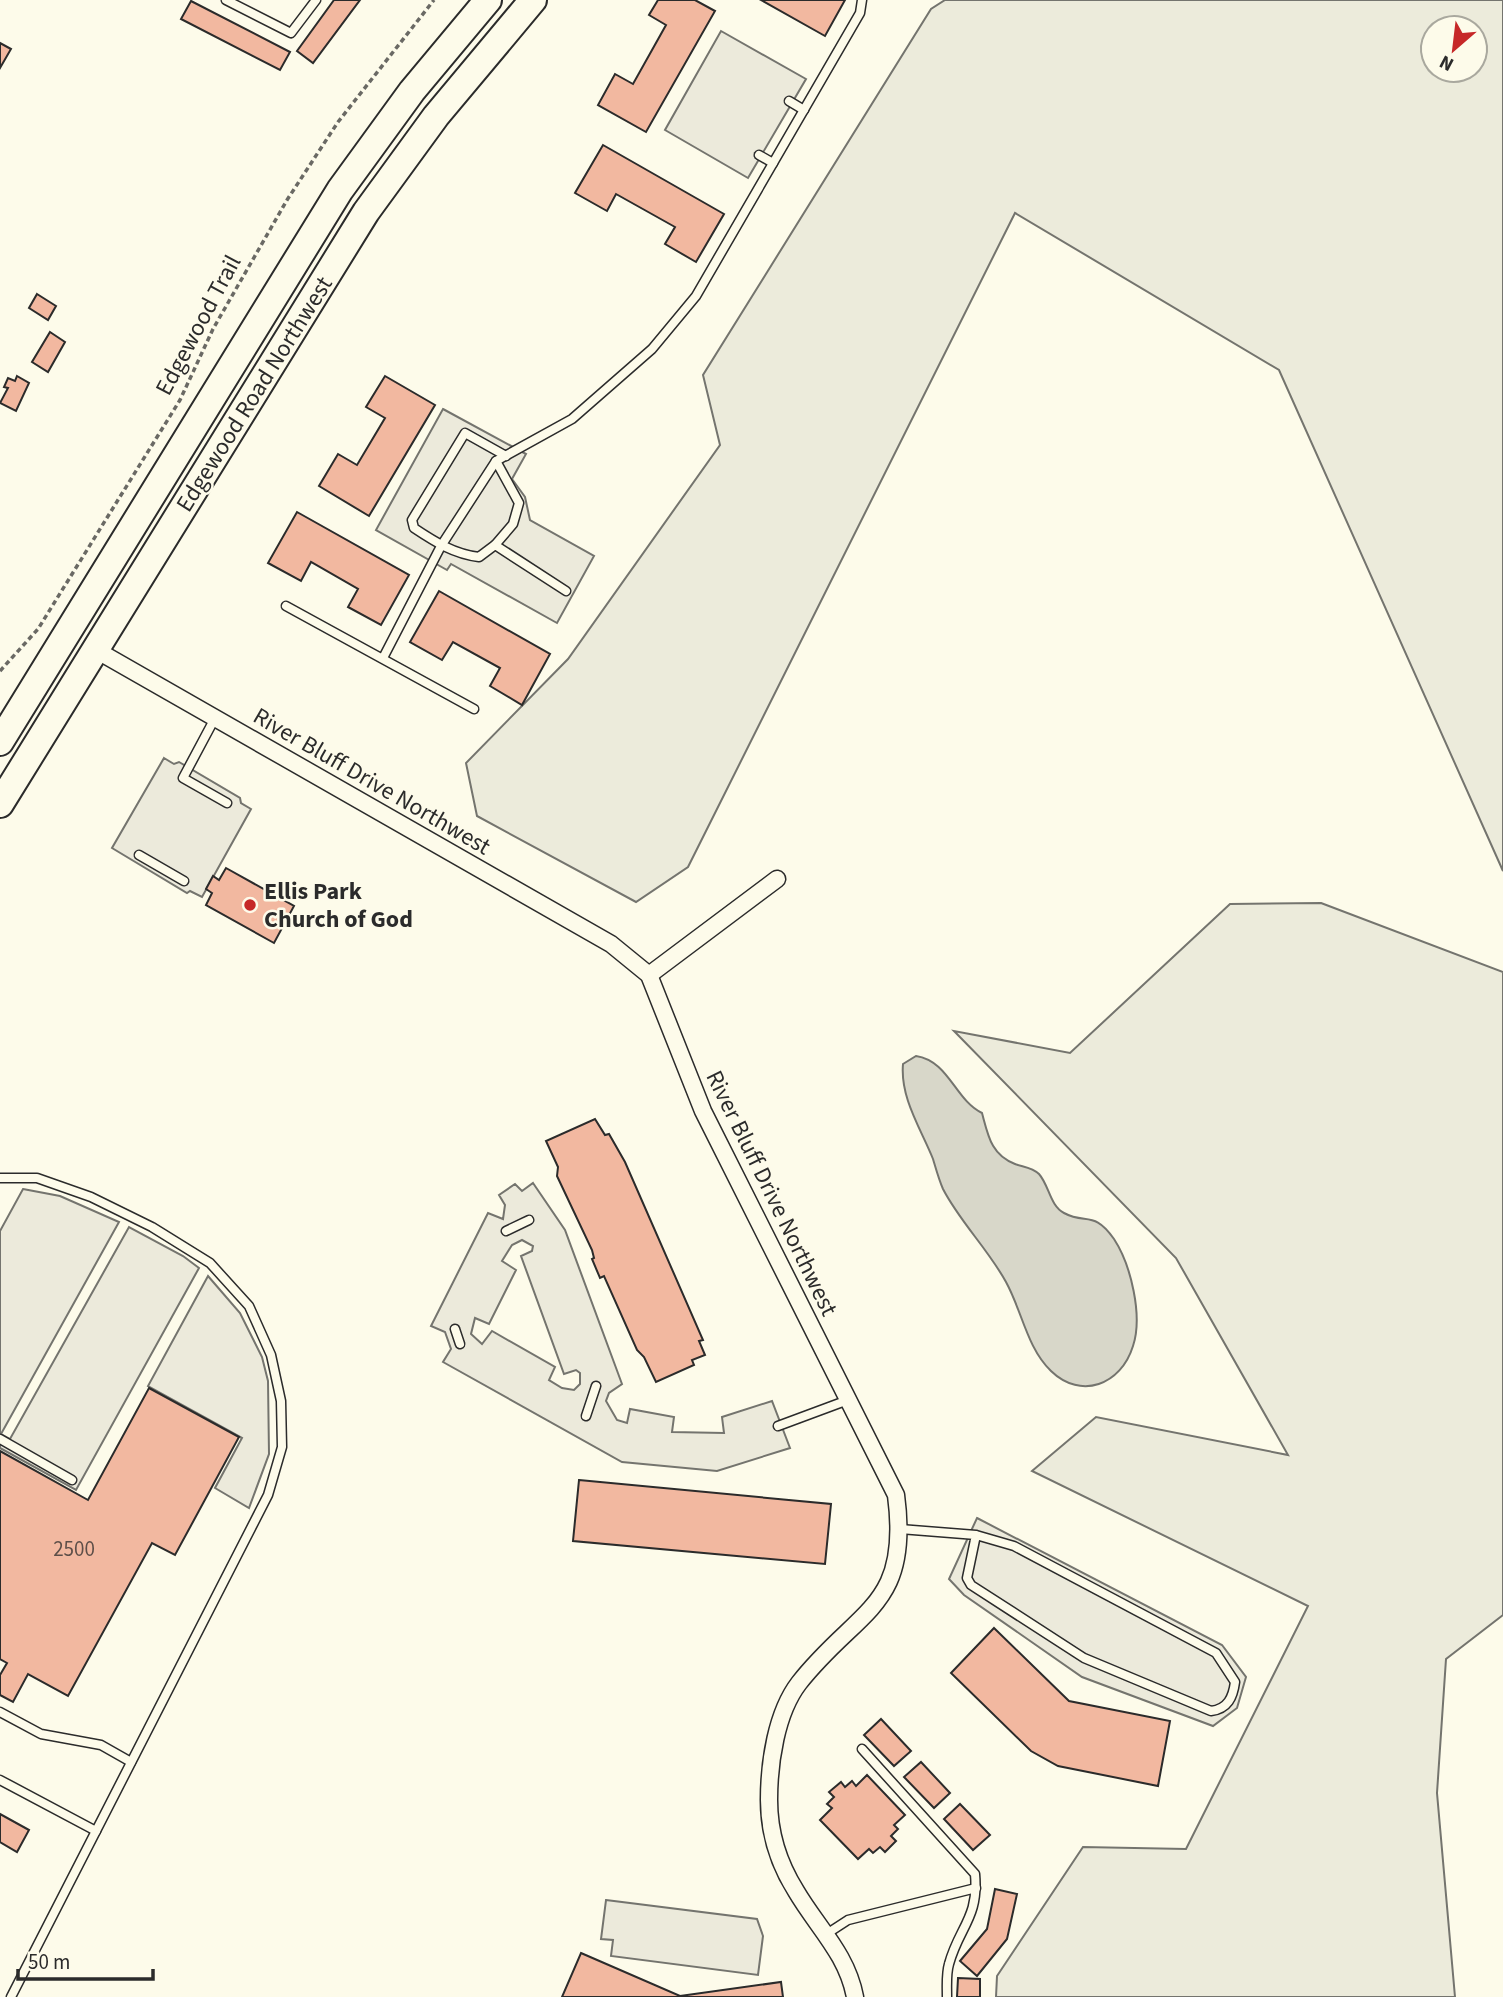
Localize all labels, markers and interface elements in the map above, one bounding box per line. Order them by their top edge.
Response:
north arrow [1419,14,1489,84]
text: N [1435,48,1459,78]
street label: Edgewood Trail [147,249,250,402]
street label: Edgewood Road Northwest [168,270,341,519]
street label: River Bluff Drive Northwest [246,699,497,864]
place label: Ellis Park Church of God [264,874,413,937]
marker: Ellis Park Church of God [242,897,258,913]
street label: River Bluff Drive Northwest [697,1065,846,1322]
house number: 2500 [53,1534,95,1564]
scale bar [18,1938,152,1982]
text: 50 m [28,1947,70,1977]

